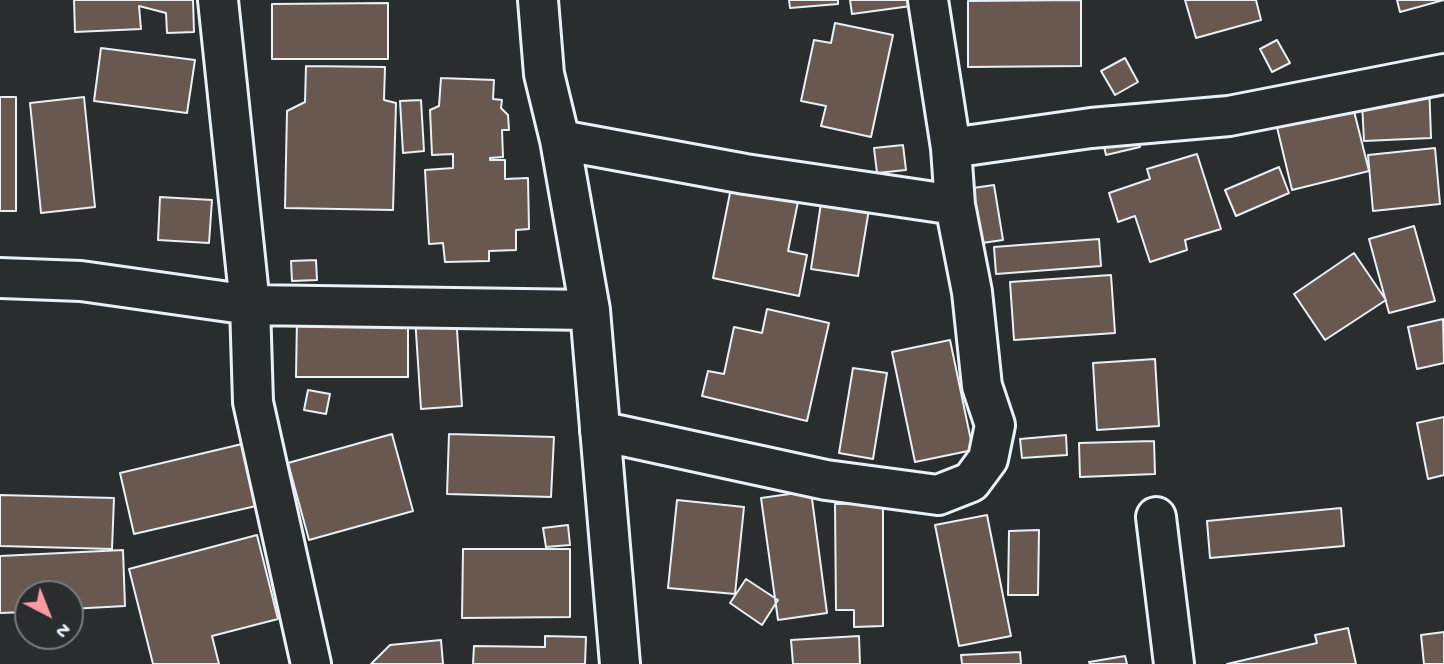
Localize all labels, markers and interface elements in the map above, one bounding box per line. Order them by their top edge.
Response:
north arrow [14,580,84,650]
text: N [50,617,74,642]

